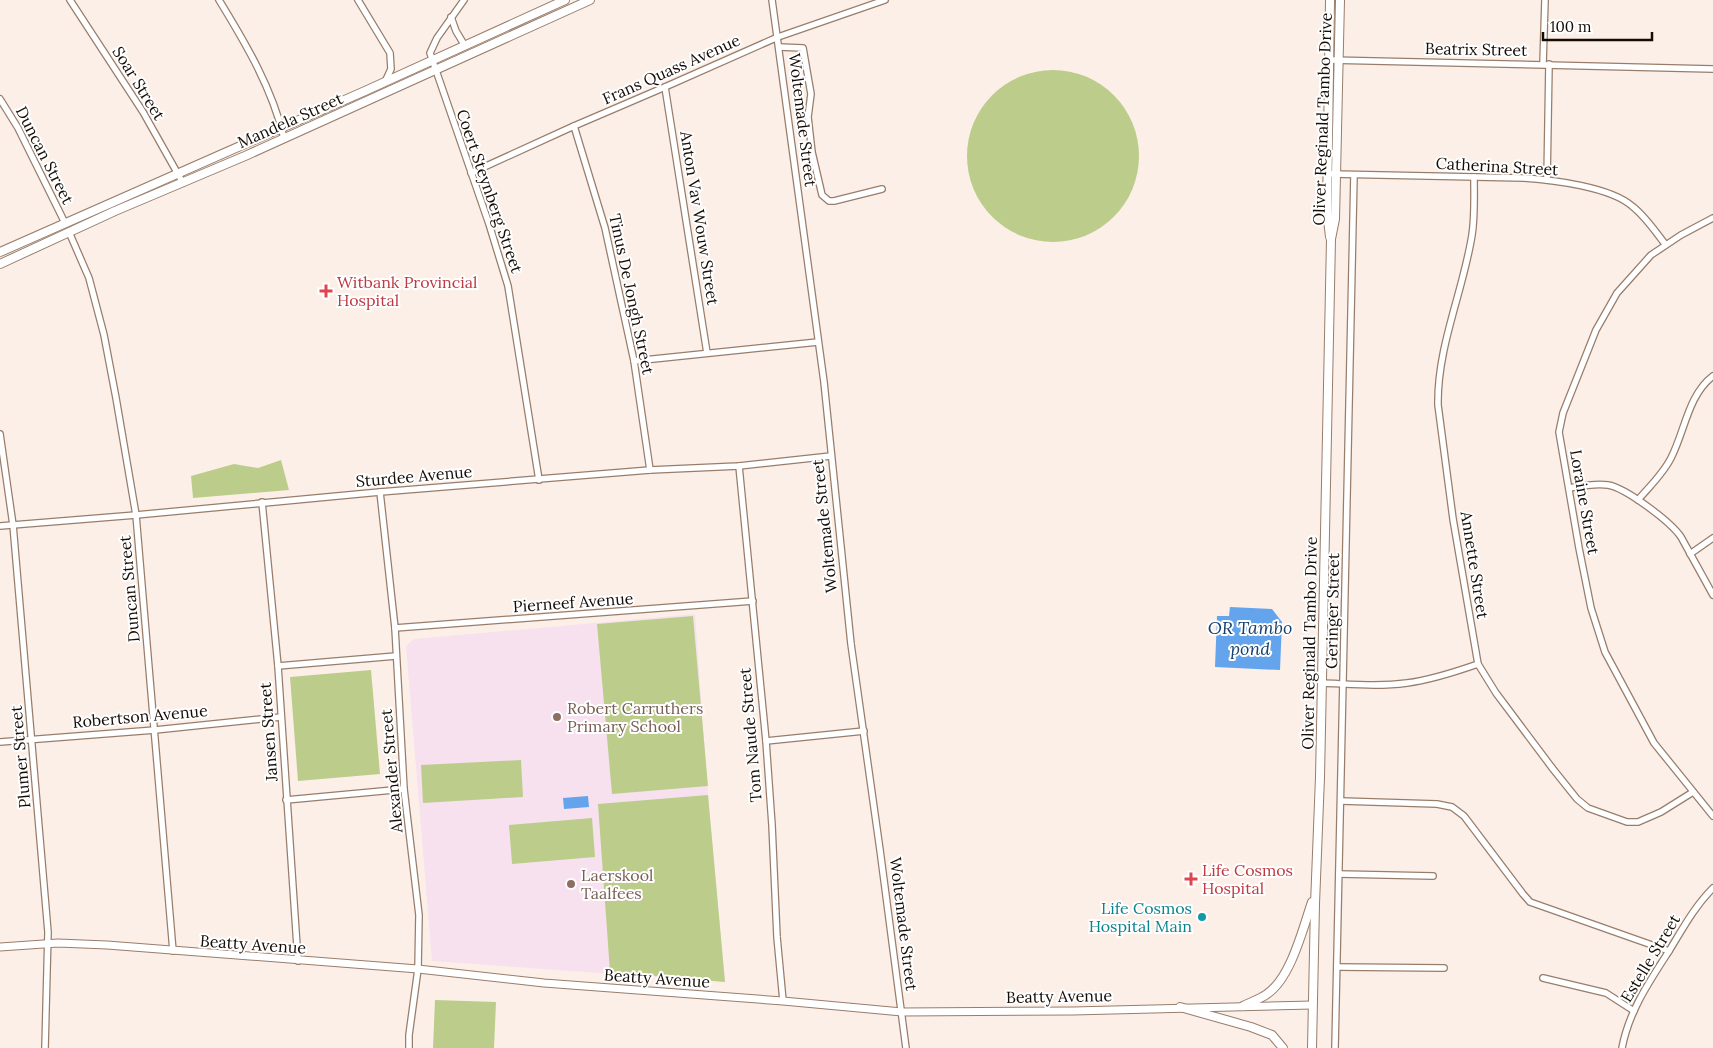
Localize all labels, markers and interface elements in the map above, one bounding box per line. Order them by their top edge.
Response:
scale bar [1543,10,1652,42]
street label: Oliver Reginald Tambo Drive [1308,12,1336,226]
text: 100 m [1550,17,1591,36]
street label: Frans Quass Avenue [599,29,743,108]
street label: Beatrix Street [1425,38,1528,60]
street label: Soar Street [108,42,170,124]
street label: Woltemade Street [785,52,821,189]
street label: Mandela Street [234,88,346,152]
street label: Duncan Street [12,103,79,208]
street label: Coert Steynberg Street [453,106,528,276]
street label: Anton Vav Wouw Street [676,129,724,307]
street label: Catherina Street [1435,153,1560,179]
street label: Tinus De Jongh Street [605,212,659,377]
place label: Witbank Provincial Hospital [337,272,477,310]
marker: Witbank Provincial Hospital [319,284,333,298]
street label: Loraine Street [1566,448,1604,557]
street label: Woltemade Street [807,457,841,594]
street label: Sturdee Avenue [355,461,473,491]
street label: Annette Street [1456,509,1494,621]
street label: Duncan Street [114,534,144,643]
street label: Oliver Reginald Tambo Drive [1297,536,1321,750]
street label: Geringer Street [1321,552,1343,669]
street label: Pierneef Avenue [512,588,634,616]
water label: OR Tambo pond [1208,616,1292,660]
street label: Tom Naude Street [734,666,766,803]
street label: Jansen Street [255,681,282,783]
place label: Robert Carruthers Primary School [567,698,703,736]
street label: Robertson Avenue [72,700,209,732]
street label: Plumer Street [5,704,34,809]
street label: Alexander Street [376,707,406,835]
marker: Robert Carruthers Primary School [551,711,563,723]
street label: Woltemade Street [886,856,922,993]
place label: Life Cosmos Hospital [1202,860,1293,898]
place label: Laerskool Taalfees [581,865,653,903]
marker: Life Cosmos Hospital [1184,872,1198,886]
marker: Laerskool Taalfees [565,878,577,890]
place label: Life Cosmos Hospital Main [1089,898,1192,936]
street label: Estelle Street [1616,910,1685,1006]
marker: Life Cosmos Hospital Main [1196,911,1208,923]
street label: Beatty Avenue [199,930,307,958]
street label: Beatty Avenue [603,964,711,992]
street label: Beatty Avenue [1006,985,1113,1007]

